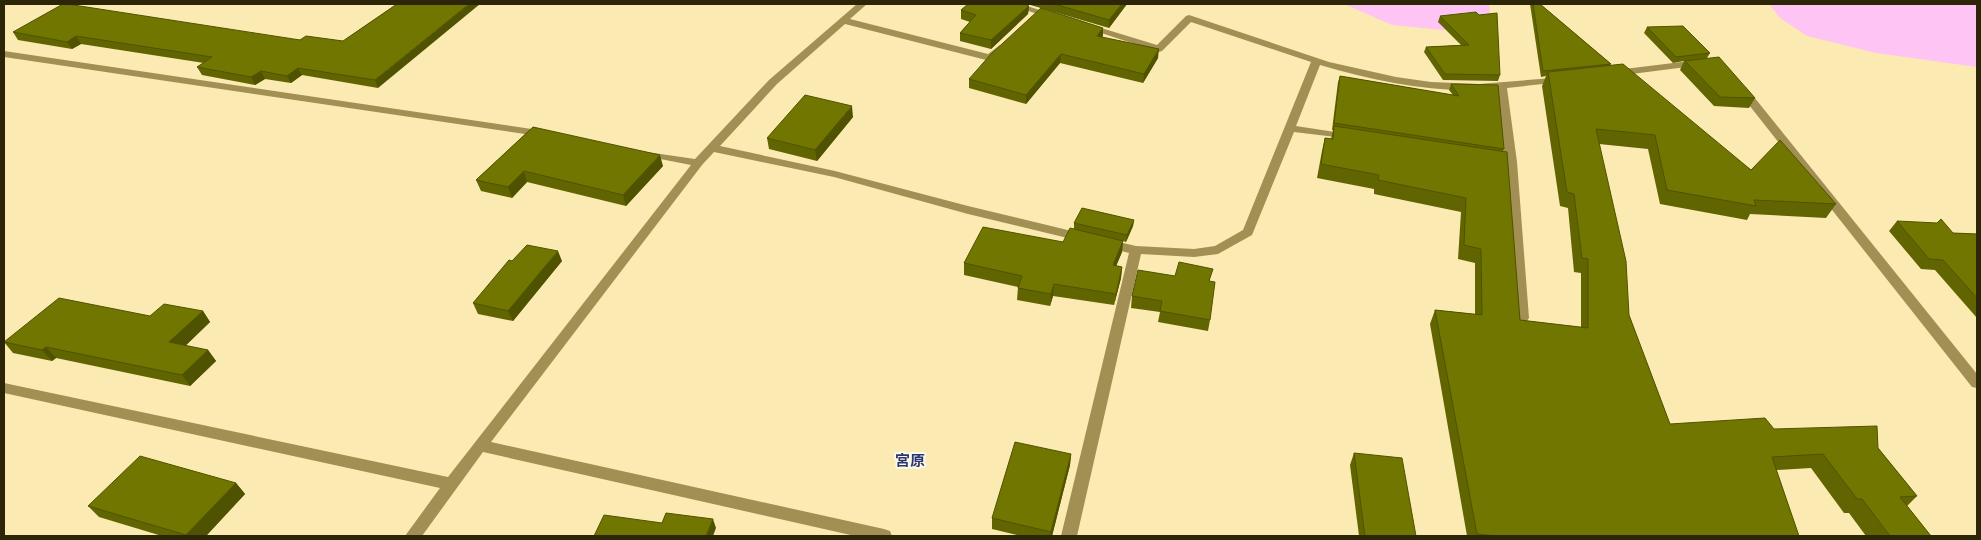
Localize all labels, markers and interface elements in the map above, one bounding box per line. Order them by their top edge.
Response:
district label: 宮原 [895,452,925,470]

